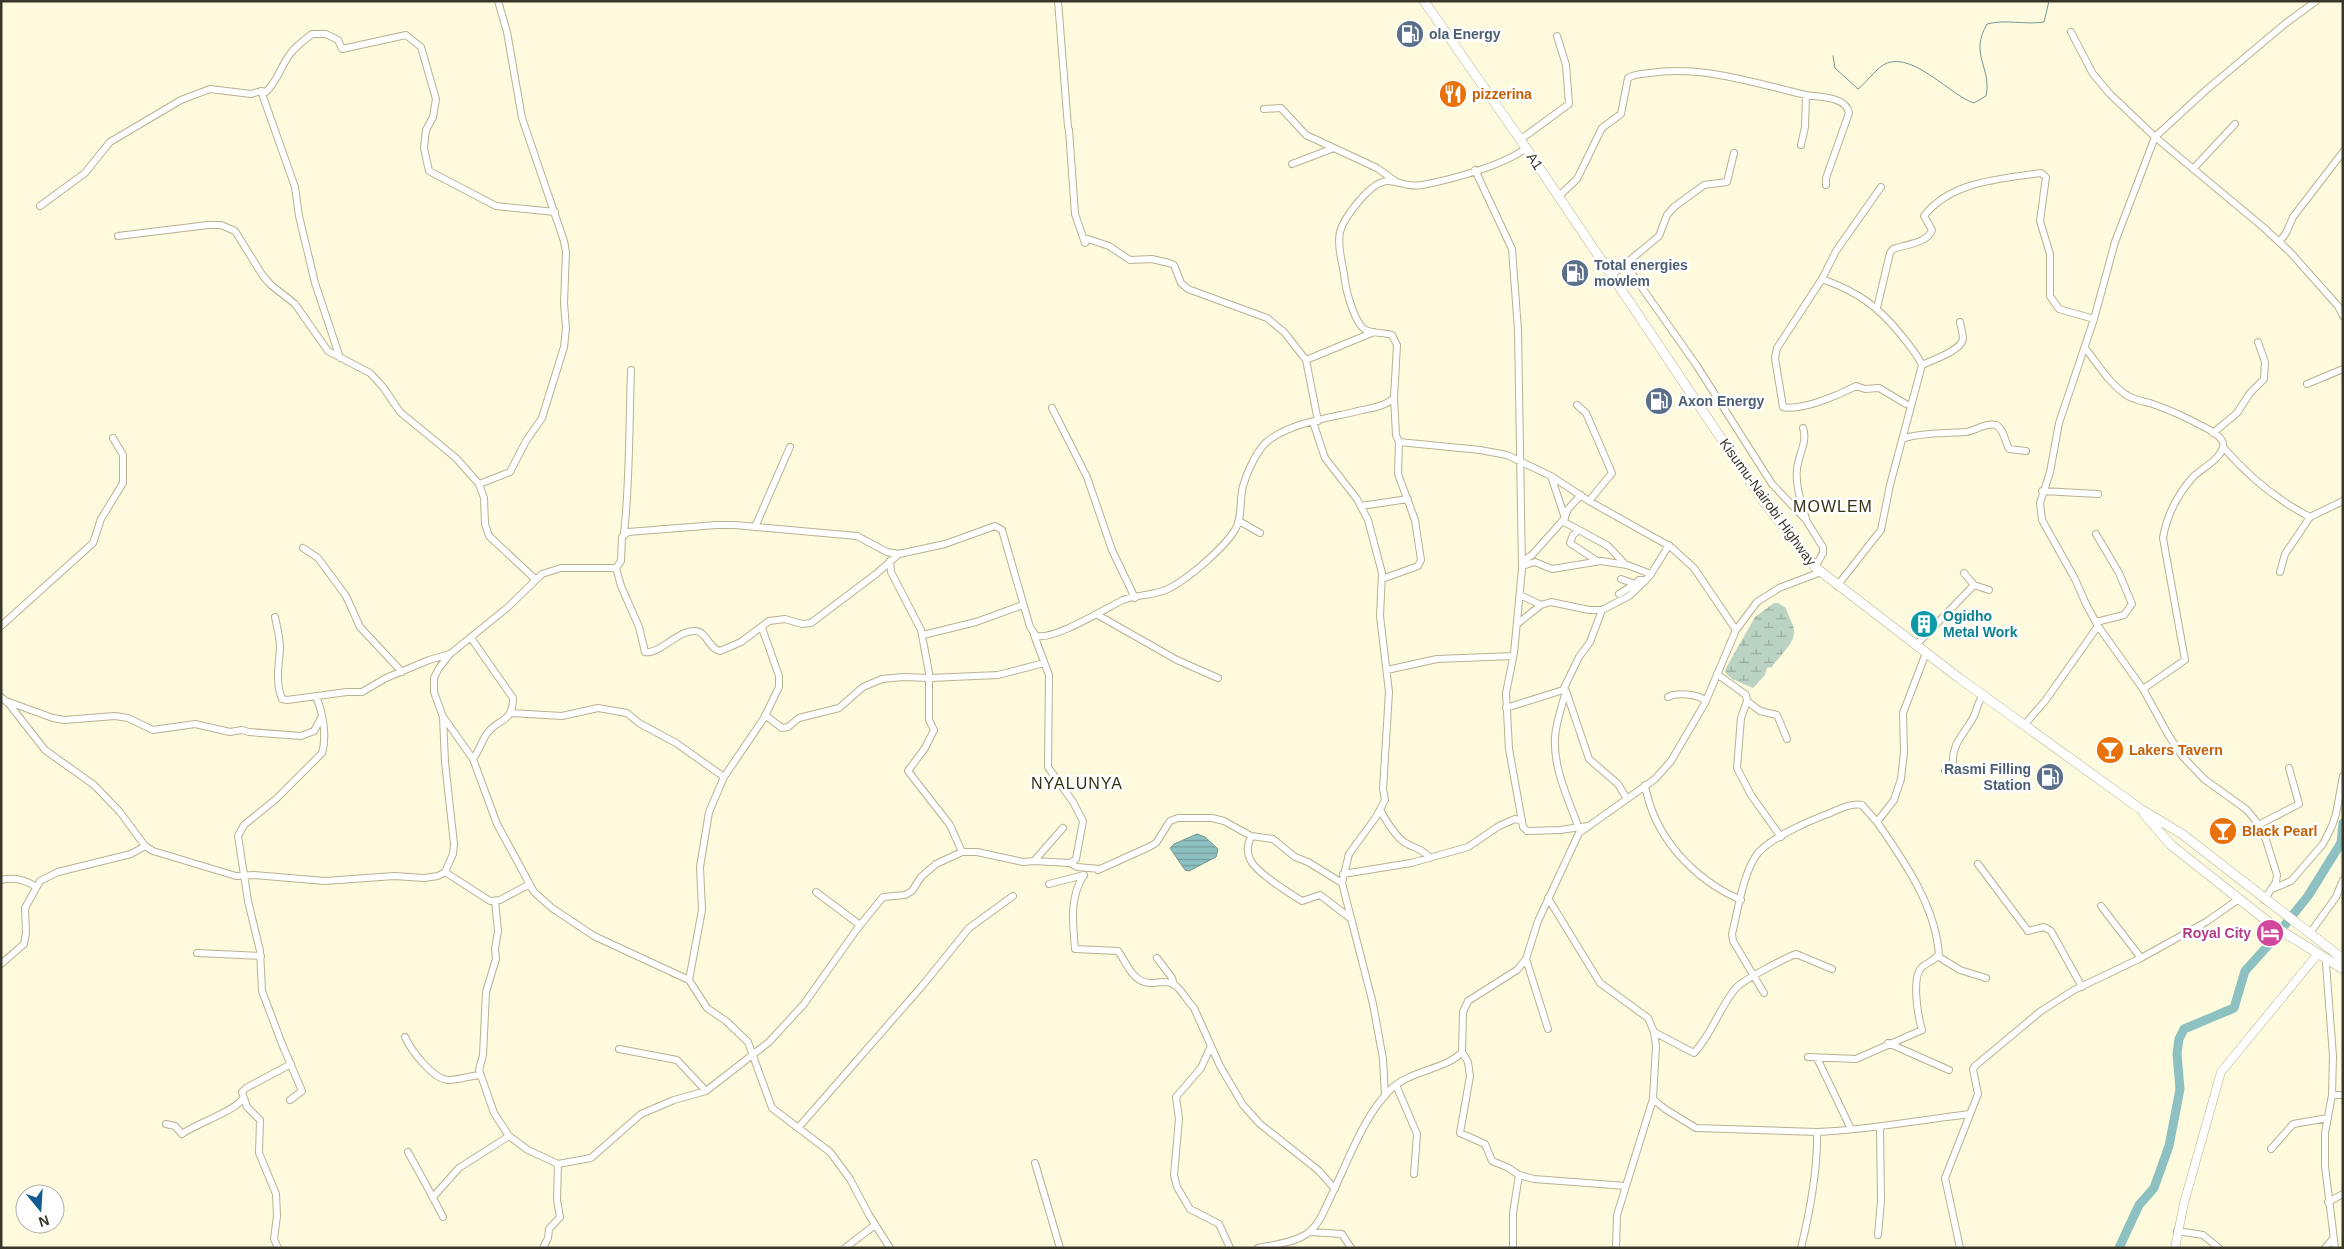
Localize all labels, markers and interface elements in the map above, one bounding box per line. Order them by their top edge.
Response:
fuel station icon: ola Energy [1395,19,1425,49]
place label: ola Energy [1429,26,1501,42]
restaurant icon: pizzerina [1438,79,1468,109]
place label: pizzerina [1472,86,1532,102]
street label: A1 [1524,149,1547,173]
place label: Total energies mowlem [1594,257,1688,289]
fuel station icon: Total energies mowlem [1560,258,1590,288]
fuel station icon: Axon Energy [1644,386,1674,416]
place label: Axon Energy [1678,393,1765,409]
street label: Kisumu-Nairobi Highway [1716,435,1820,569]
district label: MOWLEM [1793,498,1873,515]
place label: Ogidho Metal Work [1943,608,2018,640]
building icon: Ogidho Metal Work [1909,609,1939,639]
bar icon: Lakers Tavern [2095,735,2125,765]
place label: Lakers Tavern [2129,742,2223,758]
place label: Rasmi Filling Station [1944,761,2031,793]
fuel station icon: Rasmi Filling Station [2035,762,2065,792]
district label: NYALUNYA [1031,775,1123,792]
bar icon: Black Pearl [2208,816,2238,846]
place label: Black Pearl [2242,823,2318,839]
hotel icon: Royal City [2255,918,2285,948]
place label: Royal City [2183,925,2251,941]
north arrow [15,1184,65,1234]
text: N [37,1212,51,1231]

